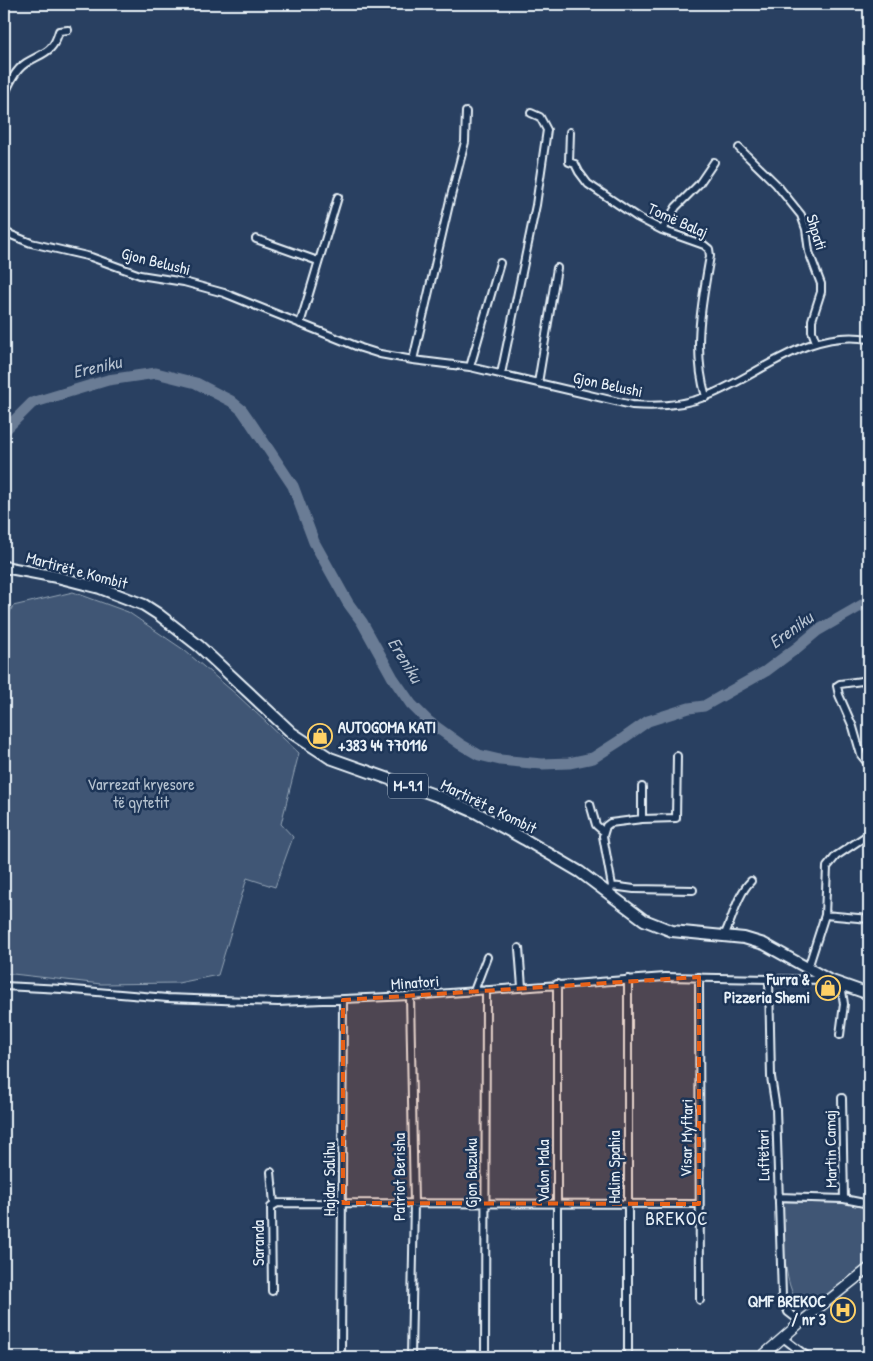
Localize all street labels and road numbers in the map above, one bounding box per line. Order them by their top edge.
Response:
street label: Tomë Balaj [644,197,712,243]
street label: Shpati [801,211,833,253]
street label: Gjon Belushi [119,242,193,280]
street label: Gjon Belushi [571,366,645,402]
street label: Martirët e Kombit [24,546,131,594]
street label: Martirët e Kombit [437,773,541,839]
road number: M-9.1 [388,774,428,798]
street label: Minatori [390,969,440,995]
street label: Visar Myftari [674,1099,698,1177]
street label: Martin Camaj [818,1110,842,1188]
street label: Luftëtari [752,1129,774,1181]
street label: Halim Spahia [603,1130,625,1204]
street label: Patriot Berisha [388,1133,410,1221]
street label: Gjon Buzuku [460,1138,482,1208]
street label: Valon Mala [532,1139,554,1203]
street label: Hajdar Salihu [318,1141,340,1216]
street label: Saranda [247,1220,269,1266]

